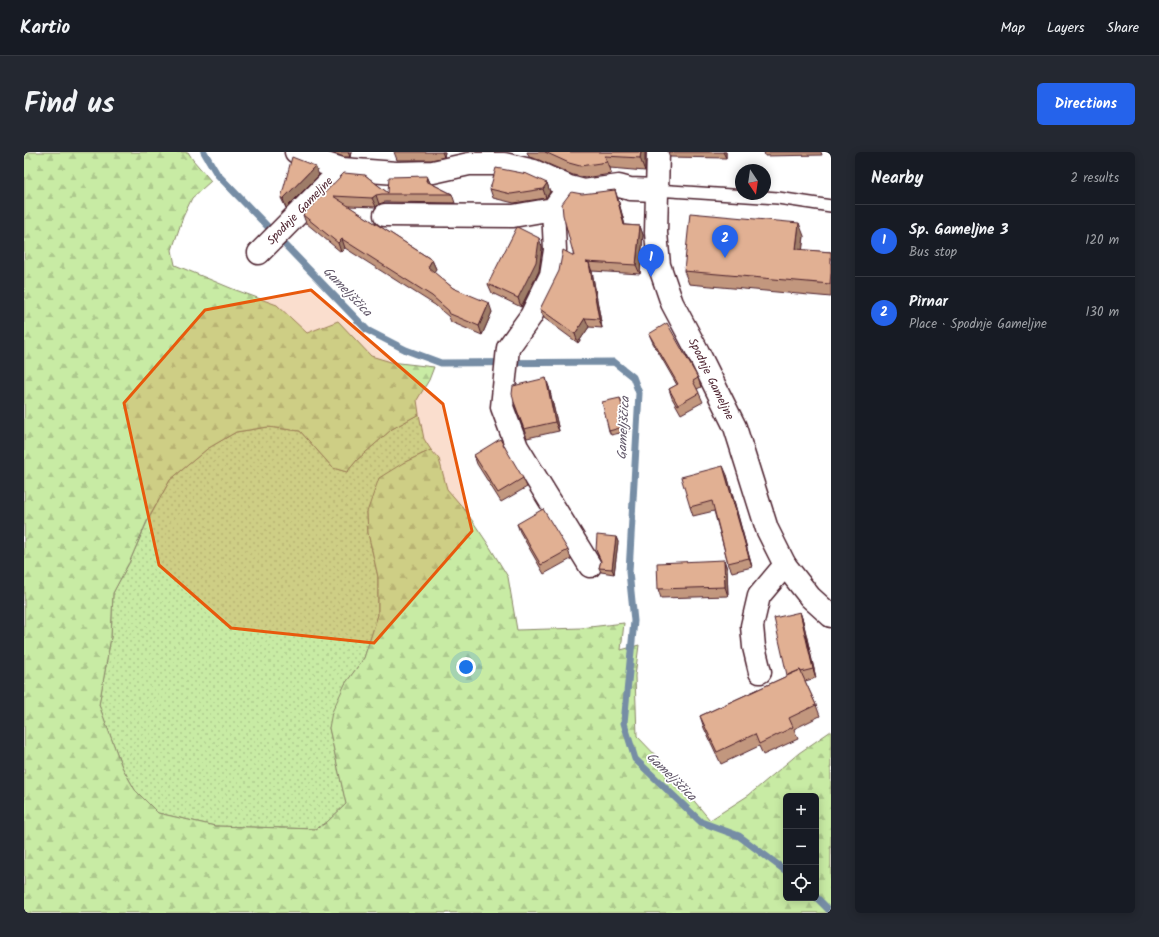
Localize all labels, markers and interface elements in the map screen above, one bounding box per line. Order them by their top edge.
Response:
text: Kartio [20,13,70,43]
text: Map [1001,17,1025,39]
text: Layers [1047,17,1085,39]
text: Share [1107,17,1139,39]
text: Find us [24,82,115,127]
button: Directions [1037,83,1135,125]
north arrow [735,164,771,200]
text: Nearby [871,165,923,192]
text: 2 results [1071,168,1119,189]
street label: Spodnje Gameljne [262,172,338,250]
text: Sp. Gameljne 3 [909,218,1008,242]
pin: 2 [712,225,738,258]
text: 1 [882,230,886,251]
text: 120 m [1085,230,1119,251]
text: Bus stop [909,242,957,263]
pin: 1 [638,244,664,277]
water label: Gameljščica [318,262,377,323]
text: Pirnar [909,290,948,314]
text: 2 [880,302,888,323]
text: 130 m [1085,302,1119,323]
text: Place · Spodnje Gameljne [909,314,1047,335]
street label: Spodnje Gameljne [683,335,739,424]
water label: Gameljščica [612,395,636,460]
your location [456,657,476,677]
water label: Gameljščica [641,748,702,807]
map controls [783,793,819,901]
button: + [783,793,819,829]
button: − [783,829,819,865]
button: locate [783,865,819,901]

